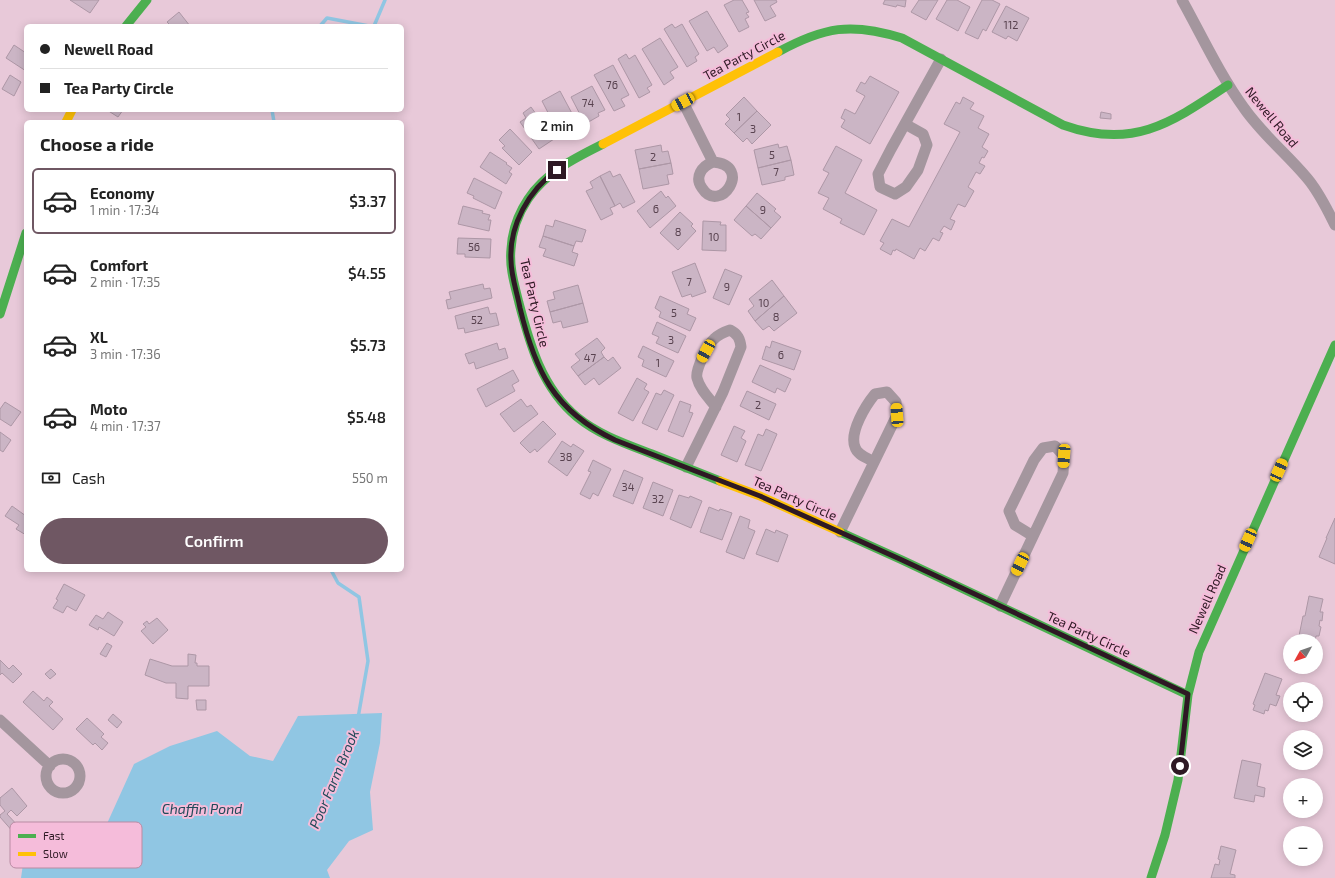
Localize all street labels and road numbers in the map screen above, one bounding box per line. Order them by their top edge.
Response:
street label: Tea Party Circle [700,27,788,83]
street label: Newell Road [1242,83,1302,151]
street label: Tea Party Circle [517,257,553,349]
street label: Tea Party Circle [750,472,840,524]
street label: Newell Road [1185,562,1229,636]
street label: Tea Party Circle [1045,608,1133,660]

